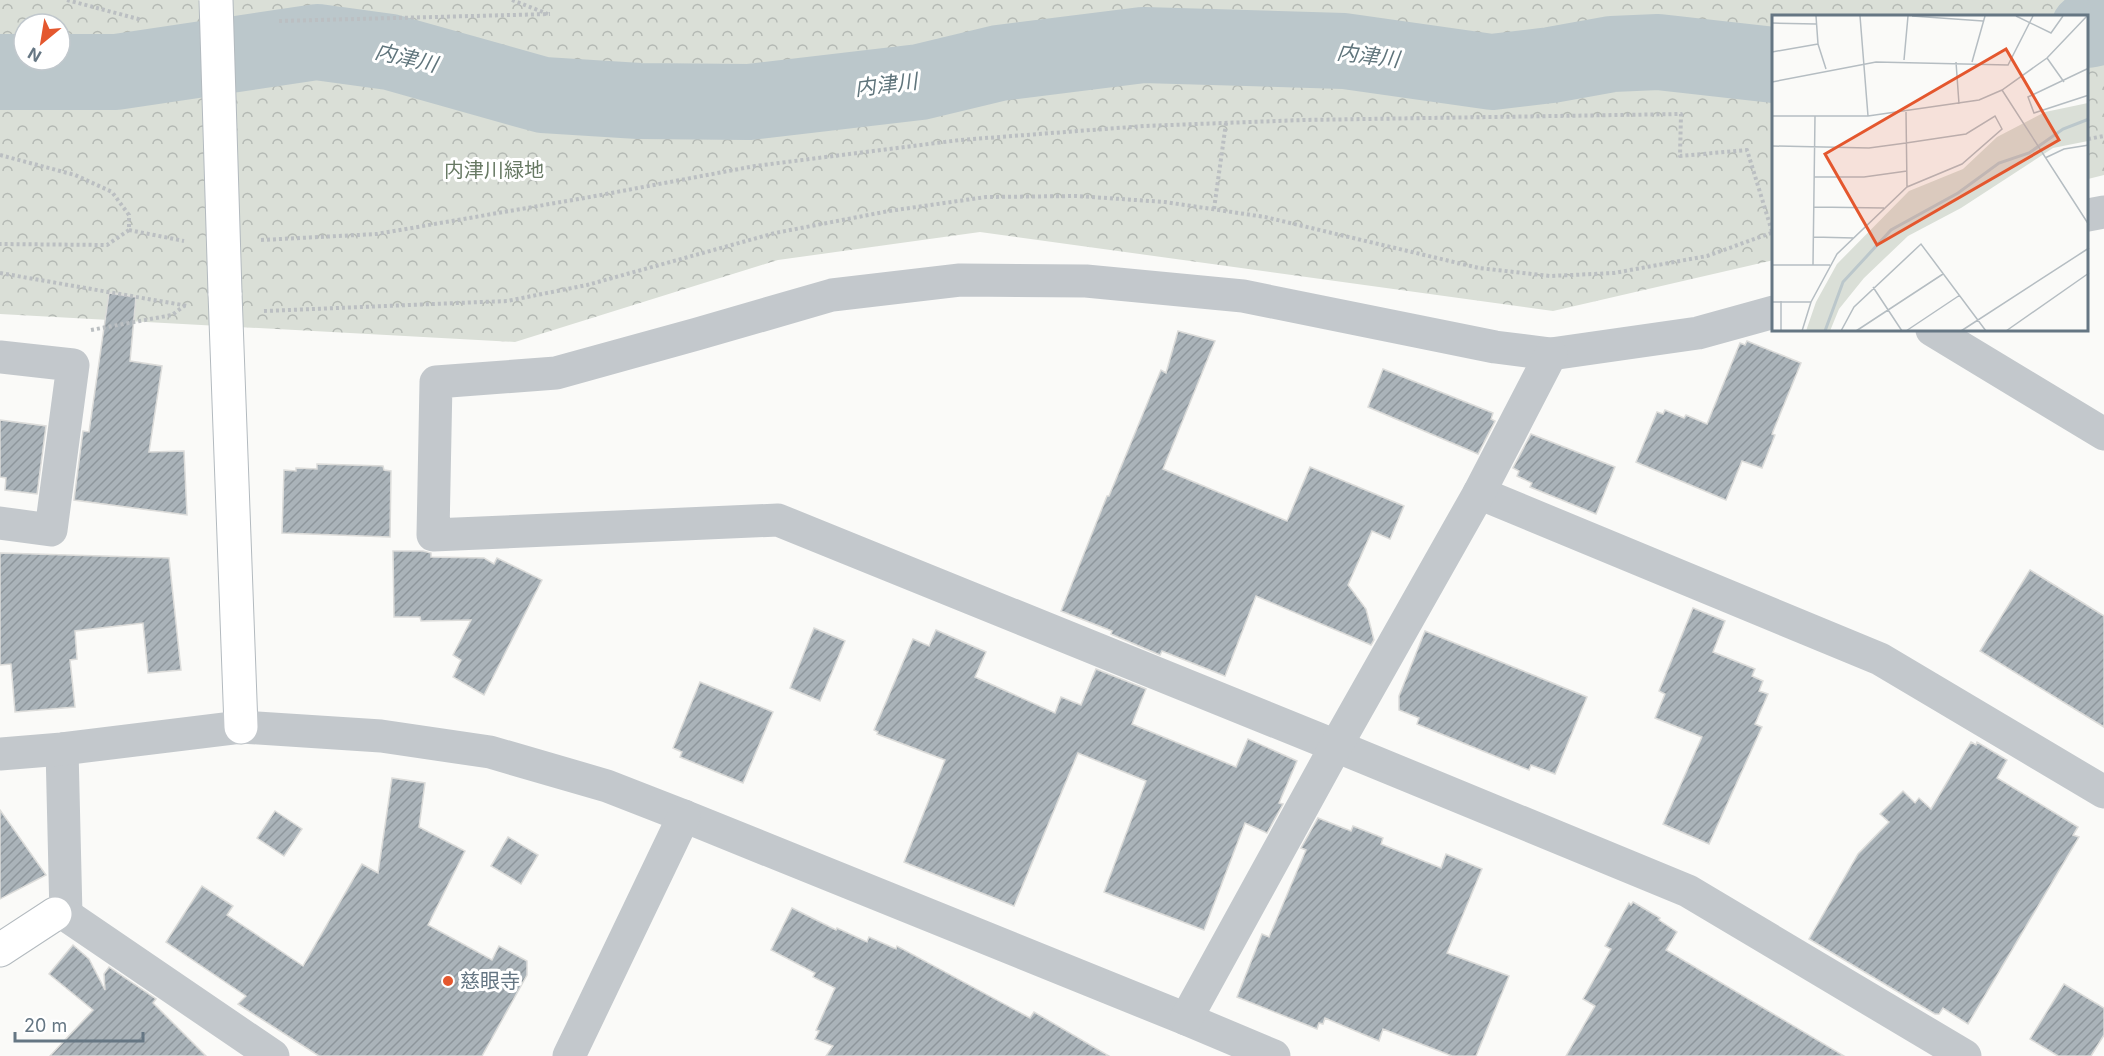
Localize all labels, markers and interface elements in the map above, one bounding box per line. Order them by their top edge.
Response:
north arrow [12,12,72,72]
inset map [1772,15,2089,332]
water label: 内津川 [373,38,442,77]
water label: 内津川 [1335,39,1403,72]
text: N [24,43,45,67]
water label: 内津川 [853,68,921,101]
park label: 内津川緑地 [444,158,544,182]
place label: 慈眼寺 [460,969,520,993]
marker: 慈眼寺 [441,974,455,988]
scale bar [15,1005,142,1043]
text: 20 m [24,1015,67,1036]

